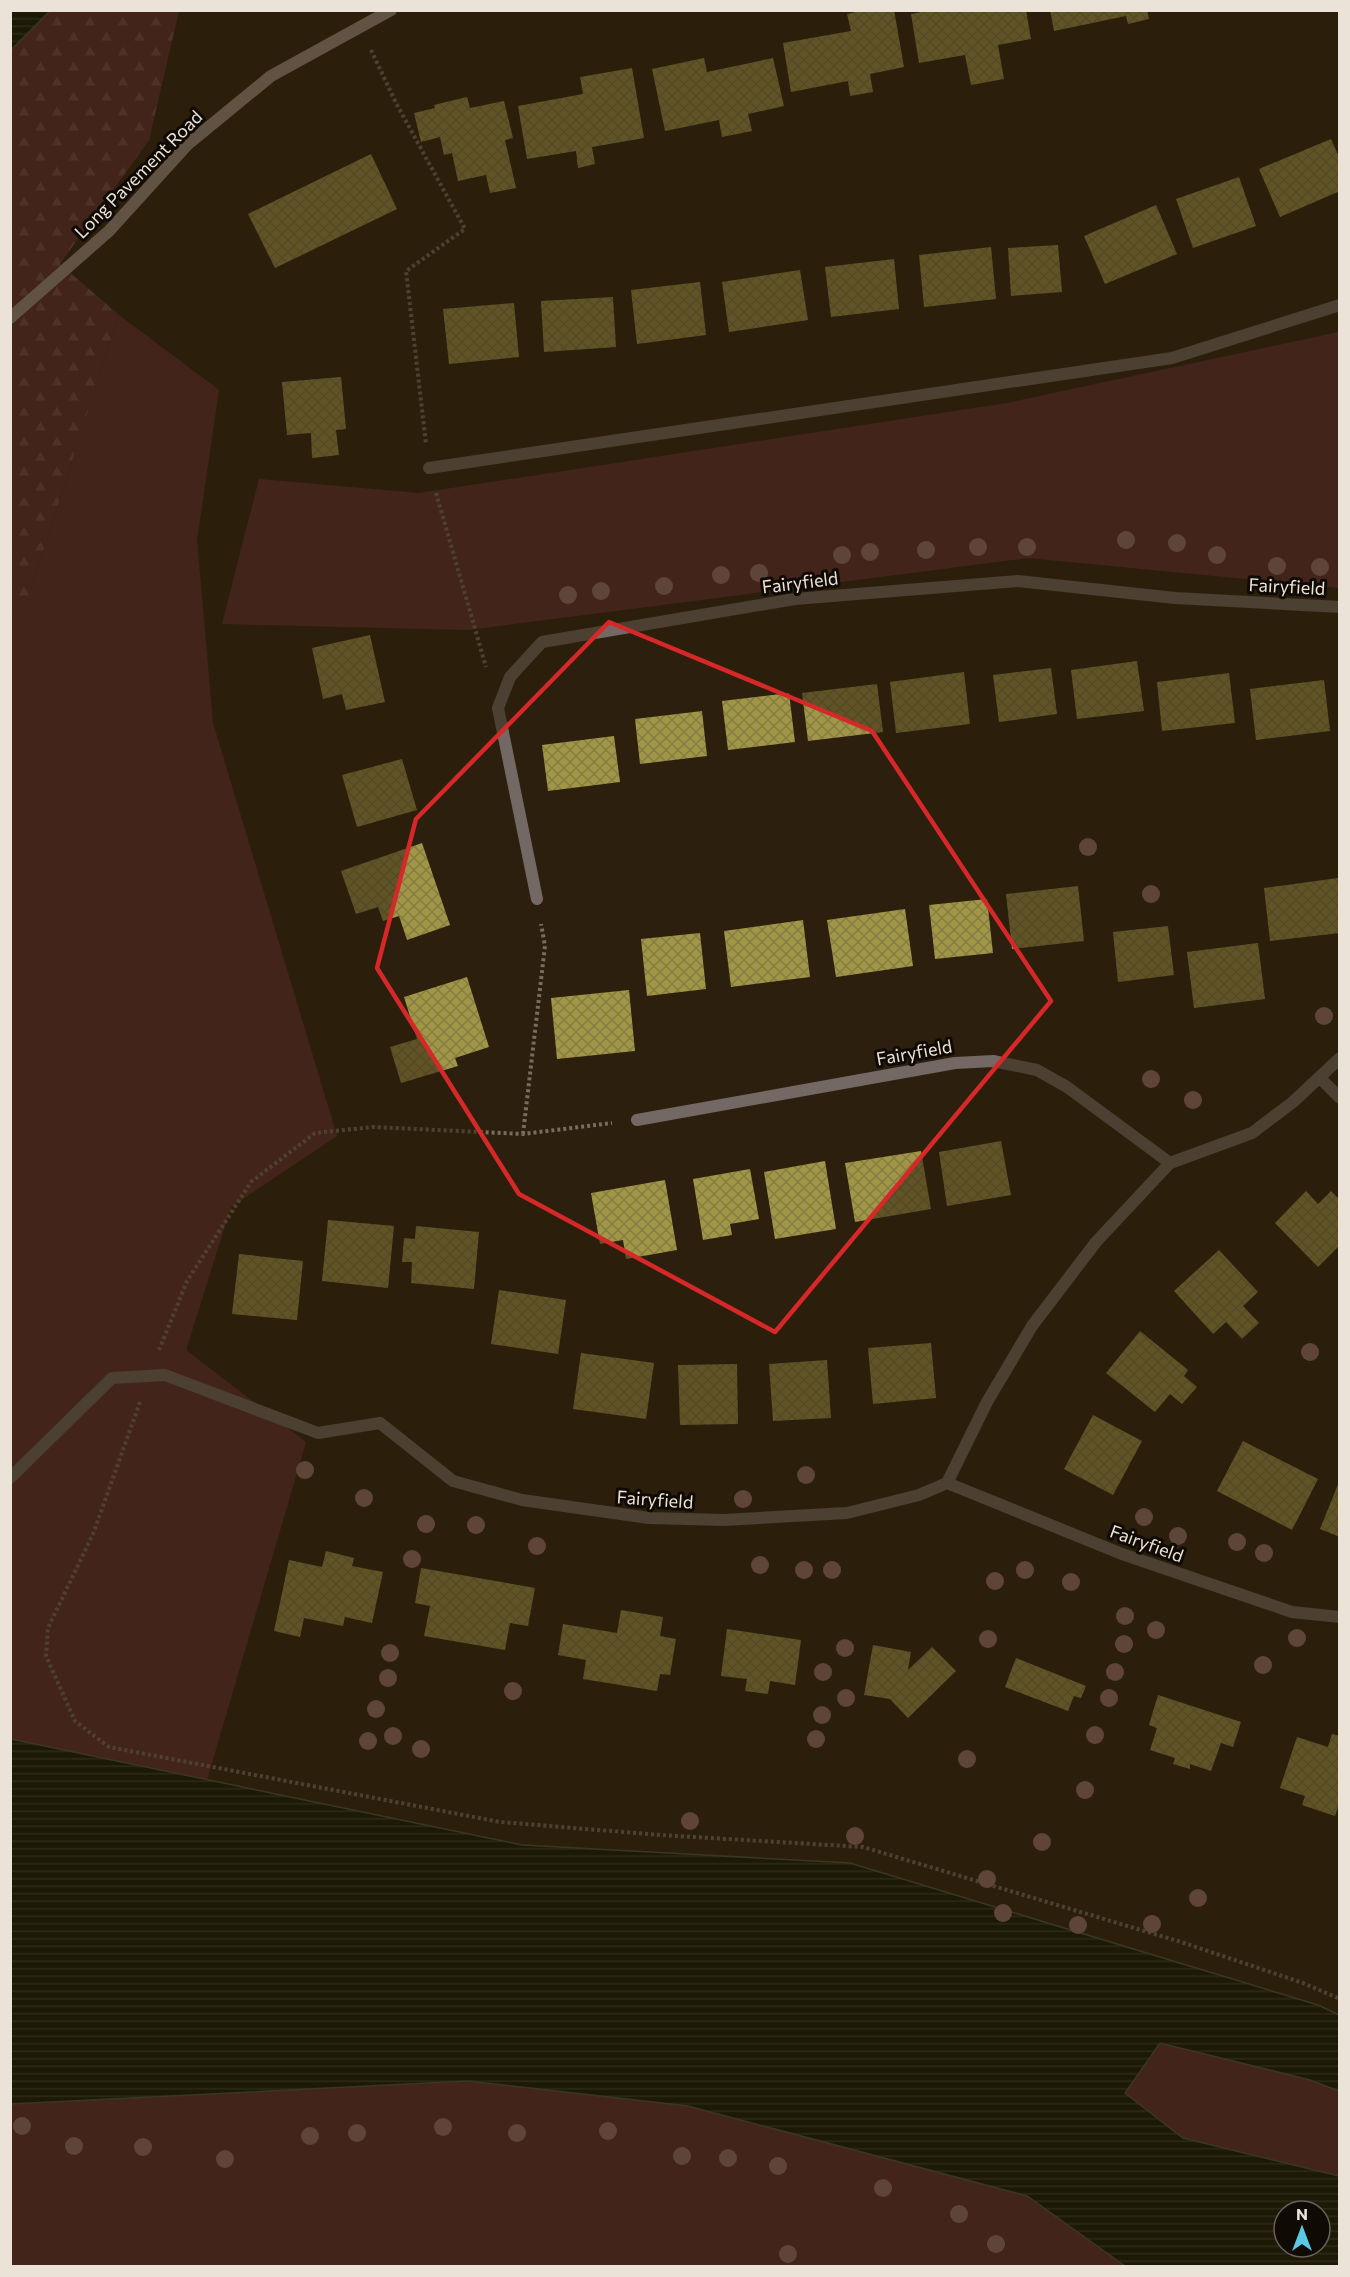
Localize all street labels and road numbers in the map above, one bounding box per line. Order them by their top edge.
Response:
street label: Long Pavement Road [69,105,207,243]
street label: Fairyfield [761,566,839,598]
street label: Fairyfield [1248,573,1326,599]
street label: Fairyfield [874,1035,954,1069]
street label: Fairyfield [616,1485,694,1513]
street label: Fairyfield [1107,1520,1187,1566]

